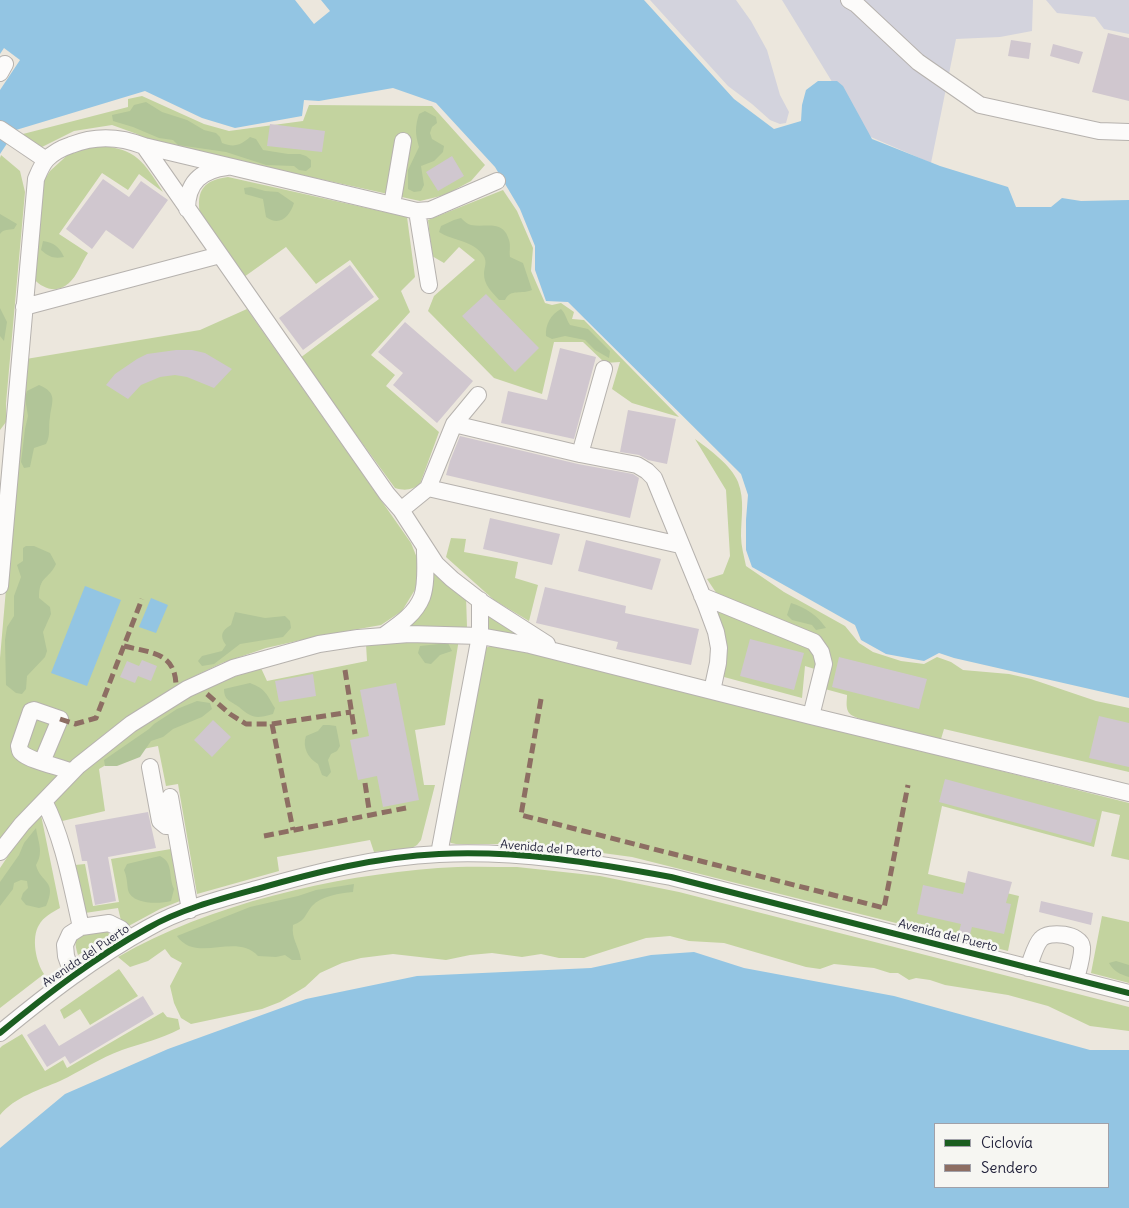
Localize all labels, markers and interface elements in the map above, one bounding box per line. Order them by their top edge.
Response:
street label: Avenida del Puerto [500,837,602,861]
street label: Avenida del Puerto [897,917,999,955]
street label: Avenida del Puerto [40,922,132,990]
legend [934,1123,1109,1188]
text: Ciclovía [981,1133,1033,1152]
text: Sendero [981,1158,1037,1177]

